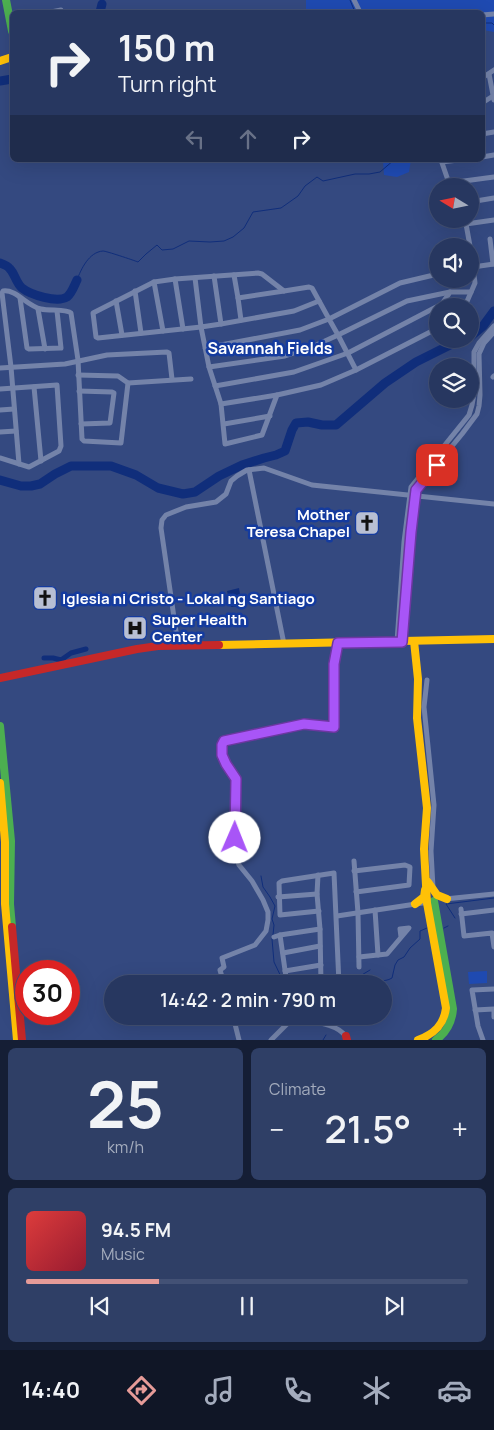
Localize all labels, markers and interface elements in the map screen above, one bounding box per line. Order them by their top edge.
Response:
text: 150 m [118,24,215,72]
icon: right [35,30,100,95]
text: Turn right [118,69,216,99]
icon: left [181,125,209,153]
icon: ahead [234,125,262,153]
icon: right [287,125,315,153]
north arrow [429,178,479,228]
map controls [429,178,479,408]
button: sound [429,238,479,288]
button: search [429,298,479,348]
district label: Savannah Fields [208,337,333,359]
button: layers [429,358,479,408]
pin [416,444,458,486]
icon: arrive [423,451,451,479]
place label: Mother Teresa Chapel [247,504,350,542]
church icon: Mother Teresa Chapel [354,510,380,536]
church icon: Iglesia ni Cristo - Lokal ng Santiago [32,585,58,611]
place label: Iglesia ni Cristo - Lokal ng Santiago [62,588,315,609]
place label: Super Health Center [152,609,247,647]
hospital icon: Super Health Center [122,615,148,641]
position arrow [208,811,260,863]
speed limit sign: 30 [15,960,80,1025]
text: 14:42 · 2 min · 790 m [160,987,336,1013]
text: 25 [87,1059,164,1148]
text: Climate [269,1078,326,1100]
text: 21.5° [324,1102,411,1154]
text: − [269,1110,284,1148]
text: + [452,1110,468,1148]
text: km/h [107,1136,144,1158]
text: 94.5 FM [101,1217,171,1243]
text: Music [101,1243,145,1265]
icon: previous [86,1292,114,1320]
icon: pause [233,1292,261,1320]
icon: next [380,1292,408,1320]
icon: directions [124,1373,159,1408]
icon: music [202,1373,237,1408]
icon: phone [280,1373,315,1408]
icon: climate [359,1373,394,1408]
icon: car [437,1373,472,1408]
text: 14:40 [22,1375,80,1405]

